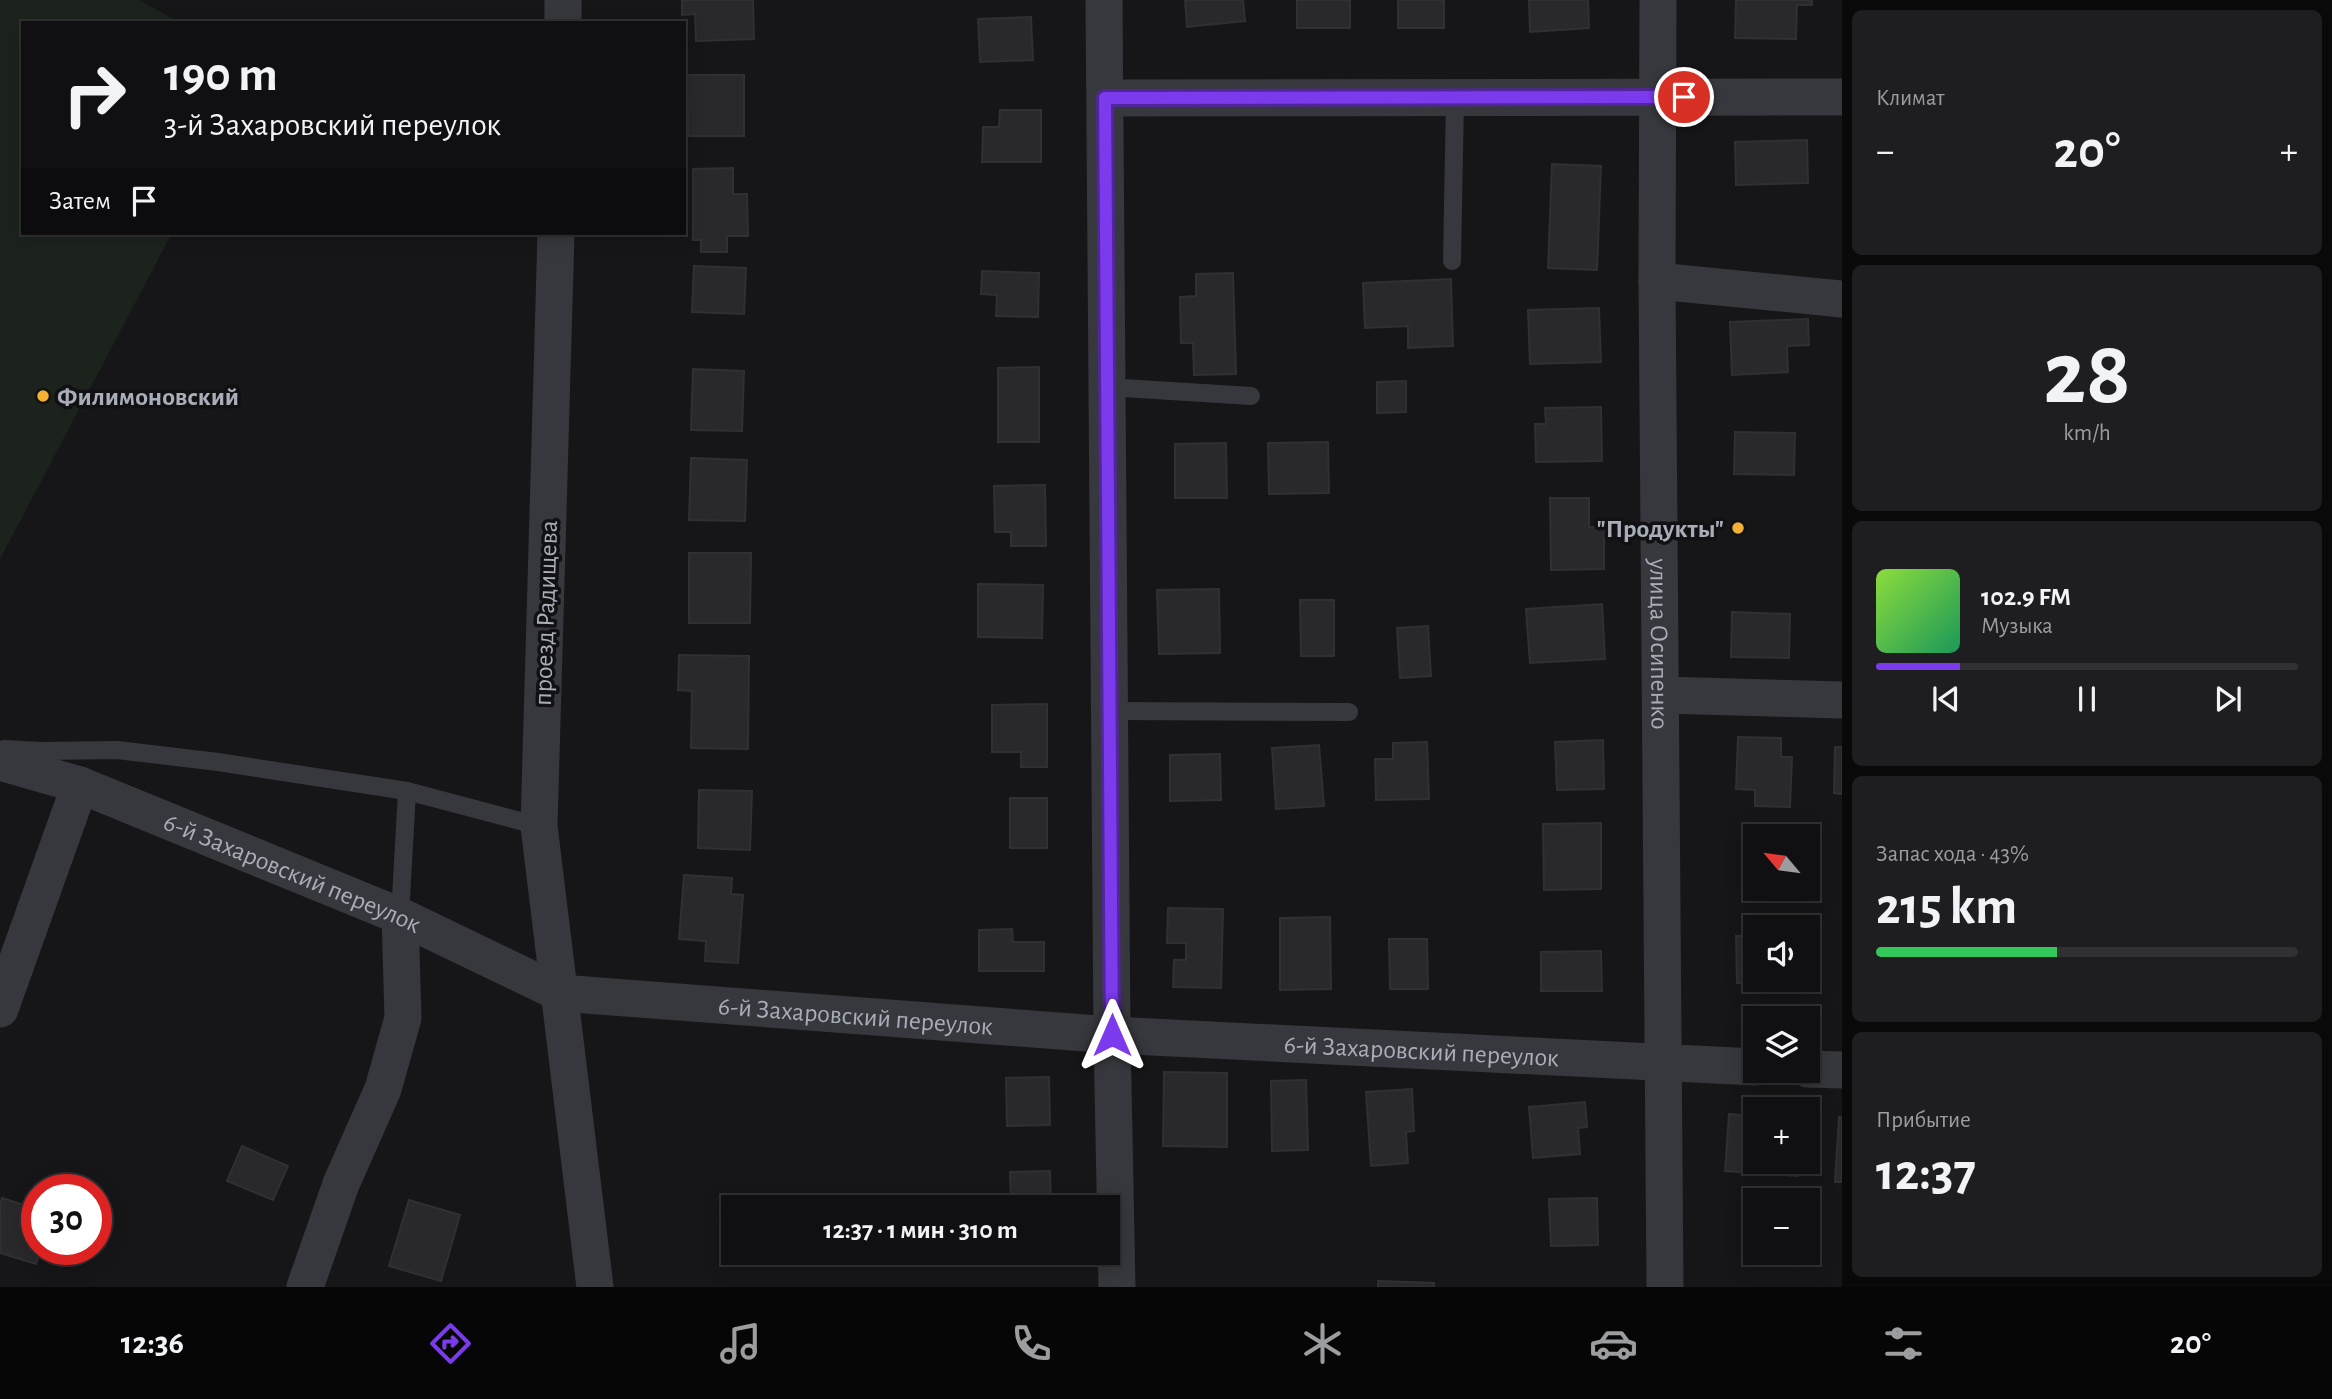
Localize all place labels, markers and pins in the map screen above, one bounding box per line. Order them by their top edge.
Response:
pin [1654,67,1714,127]
place label: Филимоновский [57,384,239,410]
marker: Филимоновский [35,388,51,404]
place label: "Продукты" [1597,516,1724,542]
marker: "Продукты" [1730,520,1746,536]

